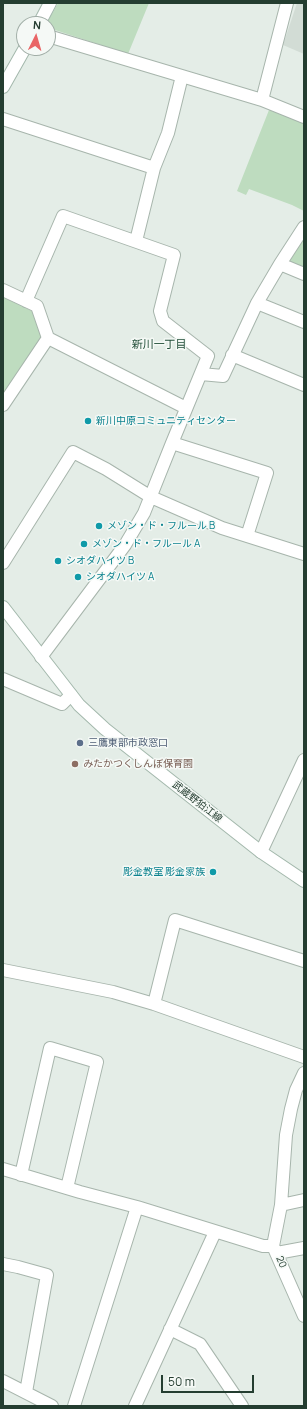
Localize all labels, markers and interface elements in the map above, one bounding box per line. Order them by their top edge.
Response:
north arrow [16,16,56,56]
text: N [32,17,42,32]
district label: 新川一丁目 [132,338,186,352]
place label: 新川中原コミュニティセンター [96,415,236,427]
marker: 新川中原コミュニティセンター [83,416,93,426]
place label: メゾン・ド・フルール B [107,520,215,532]
marker: メゾン・ド・フルール B [94,521,104,531]
place label: メゾン・ド・フルール A [92,538,200,550]
marker: メゾン・ド・フルール A [79,539,89,549]
place label: シオダハイツ B [66,555,134,567]
marker: シオダハイツ B [53,556,63,566]
place label: シオダハイツ A [86,571,154,583]
marker: シオダハイツ A [73,572,83,582]
place label: 三鷹東部市政窓口 [88,737,168,749]
marker: 三鷹東部市政窓口 [75,738,85,748]
place label: みたかつくしんぼ保育園 [83,758,193,770]
marker: みたかつくしんぼ保育園 [70,759,80,769]
street label: 武蔵野狛江線 [170,779,224,825]
place label: 彫金教室 彫金家族 [123,866,205,878]
marker: 彫金教室 彫金家族 [208,867,218,877]
street label: 20 [273,1254,289,1270]
scale bar [163,1367,256,1393]
text: 50 m [168,1373,195,1390]

